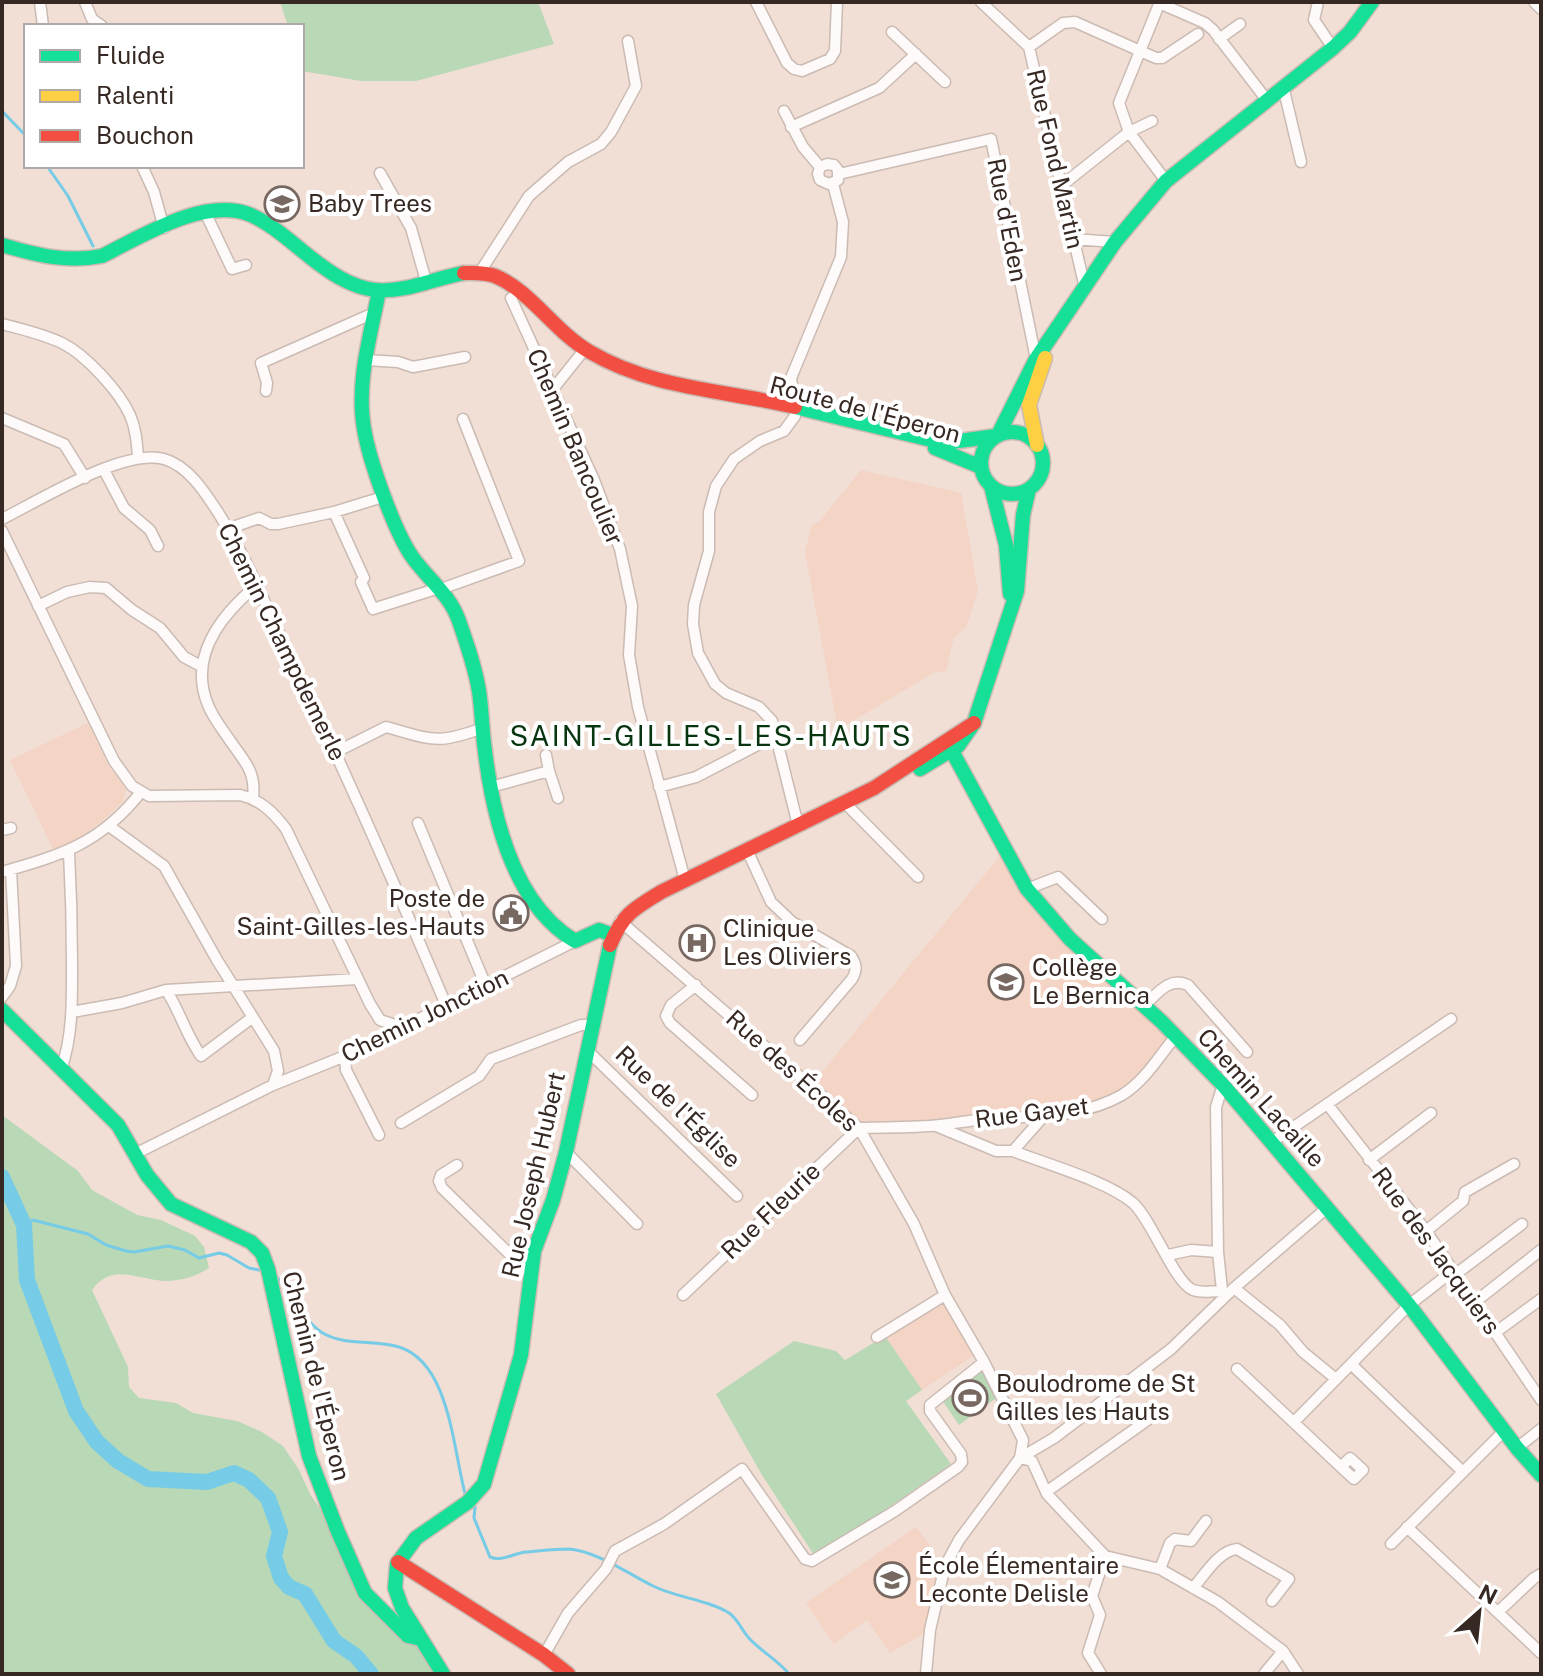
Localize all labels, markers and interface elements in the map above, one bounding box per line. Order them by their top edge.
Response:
legend [24,24,304,168]
text: Fluide [96,41,165,69]
street label: Rue Fond Martin [1022,66,1090,251]
text: Ralenti [96,81,174,109]
text: Bouchon [96,121,194,149]
street label: Rue d'Eden [982,156,1034,284]
school or university icon: Baby Trees [263,185,301,223]
place label: Baby Trees [308,189,432,217]
street label: Chemin Bancoulier [522,344,630,549]
street label: Route de l'Éperon [767,370,964,448]
street label: Chemin Champdemerle [213,518,353,765]
district label: SAINT-GILLES-LES-HAUTS [510,719,912,752]
place label: Poste de Saint-Gilles-les-Hauts [236,884,485,940]
public building icon: Poste de Saint-Gilles-les-Hauts [492,894,530,932]
place label: Clinique Les Oliviers [723,914,851,970]
hospital icon: Clinique Les Oliviers [678,924,716,962]
place label: Collège Le Bernica [1032,953,1150,1009]
street label: Chemin Jonction [336,963,513,1068]
school or university icon: Collège Le Bernica [987,963,1025,1001]
street label: Rue des Écoles [721,1004,865,1137]
street label: Chemin Lacaille [1192,1022,1331,1172]
street label: Rue de l'Église [610,1040,747,1173]
street label: Rue Joseph Hubert [496,1069,570,1280]
street label: Rue Gayet [973,1091,1091,1133]
street label: Rue Fleurie [715,1156,826,1264]
street label: Rue des Jacquiers [1367,1161,1507,1339]
street label: Chemin de l'Éperon [277,1268,357,1483]
place label: Boulodrome de St Gilles les Hauts [996,1369,1196,1425]
sports icon: Boulodrome de St Gilles les Hauts [951,1379,989,1417]
place label: École Élementaire Leconte Delisle [918,1551,1119,1607]
school or university icon: École Élementaire Leconte Delisle [873,1561,911,1599]
north arrow [1439,1572,1519,1652]
text: N [1475,1579,1502,1610]

